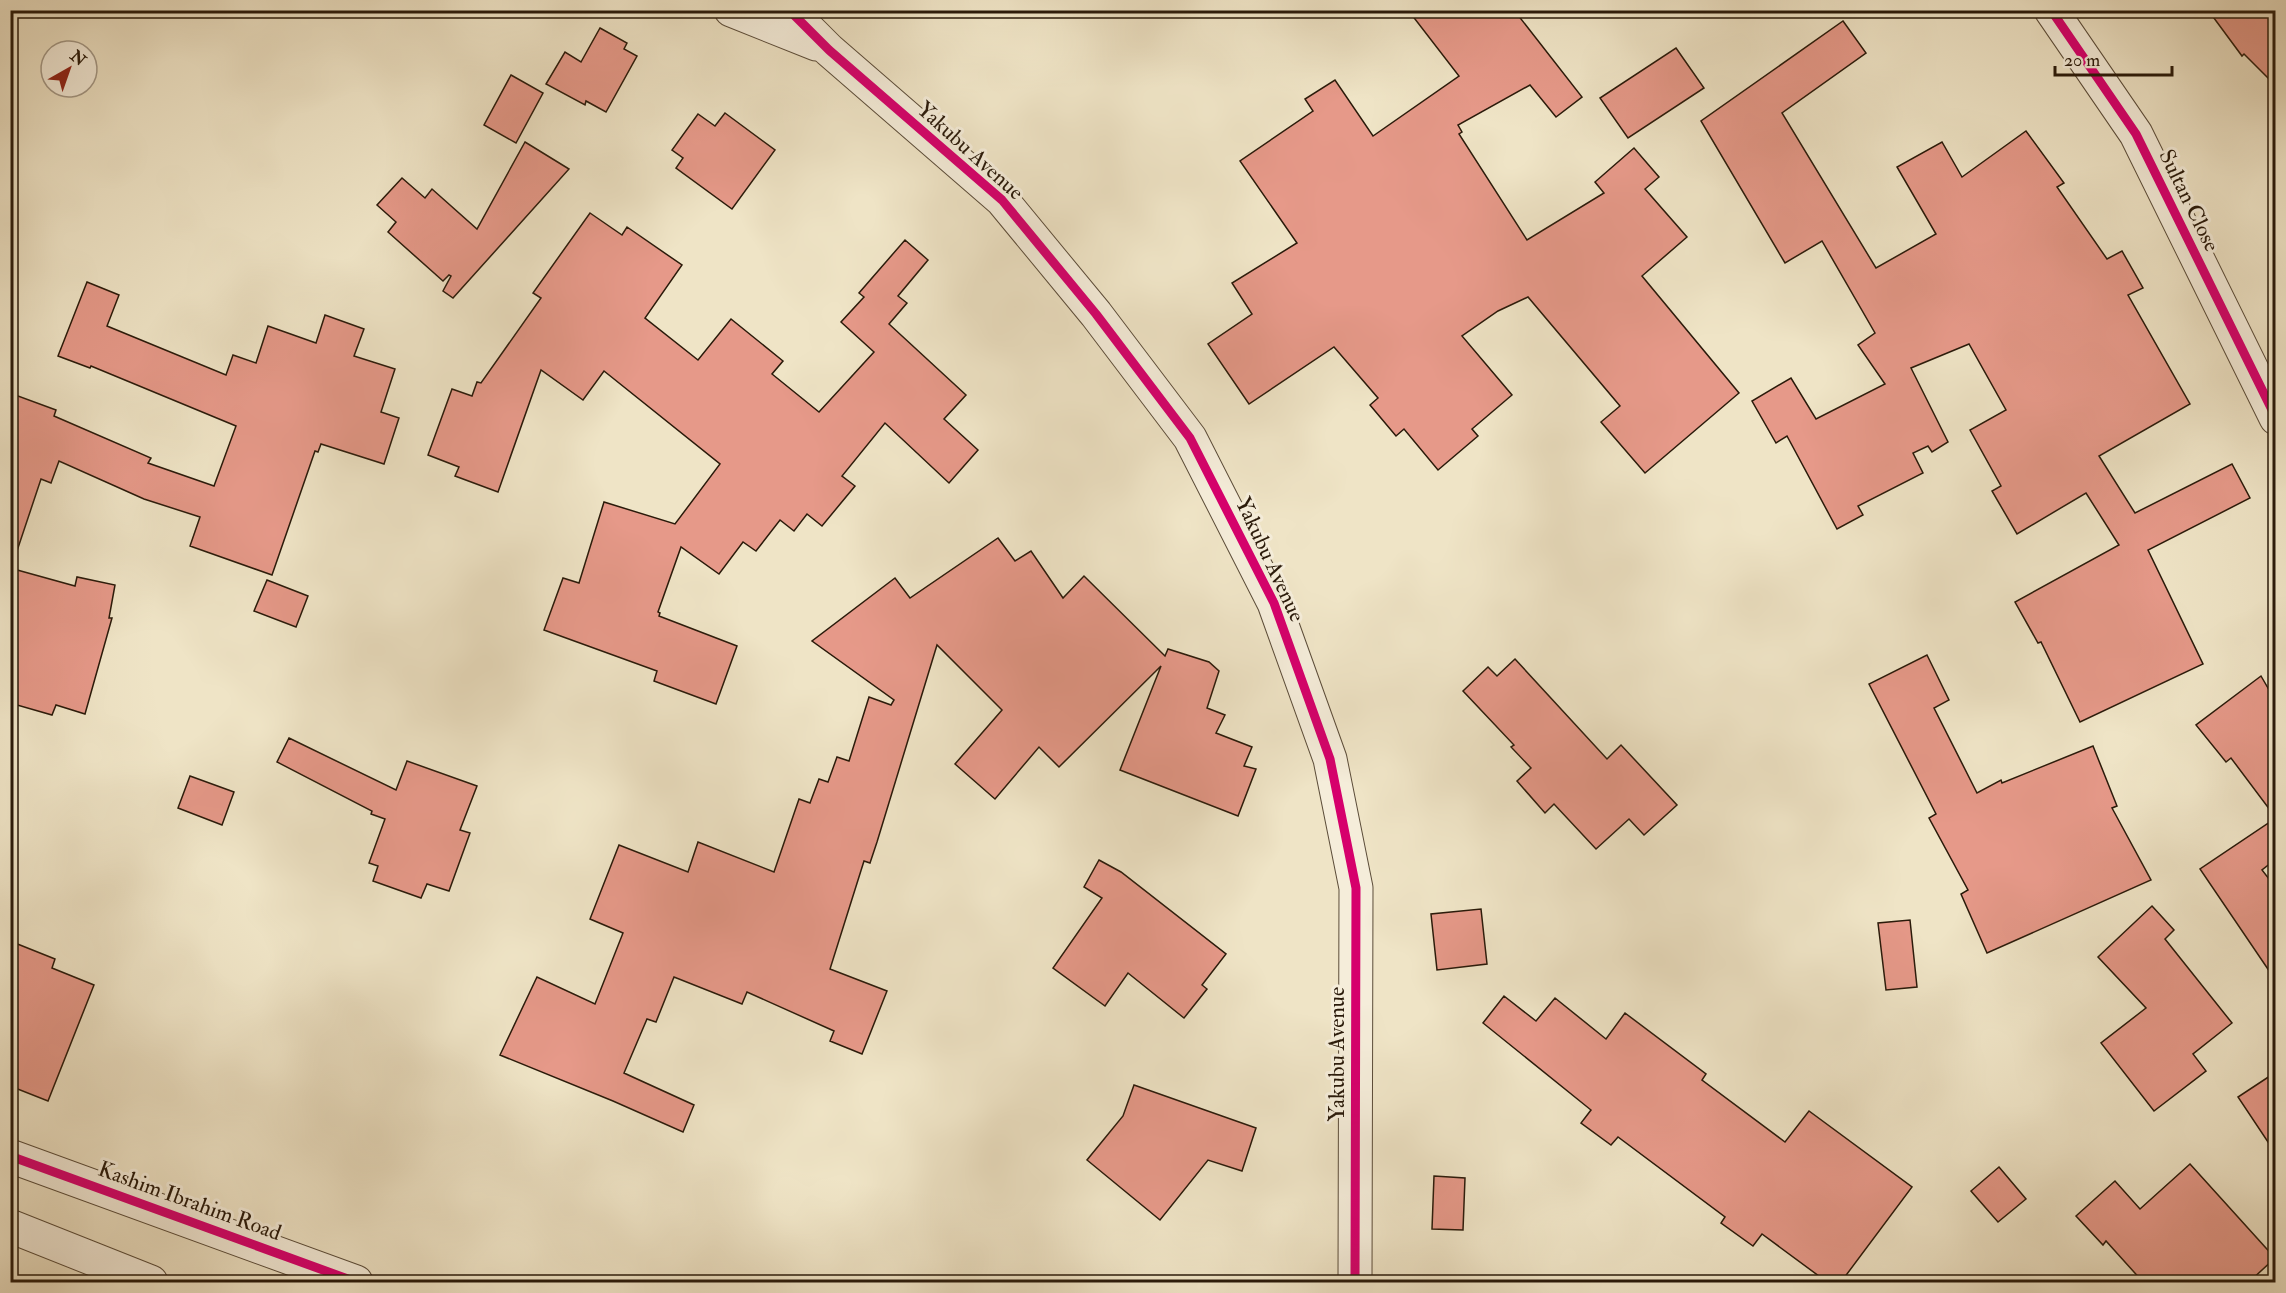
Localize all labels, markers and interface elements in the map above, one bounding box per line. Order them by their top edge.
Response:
north arrow [39,39,99,99]
scale bar [2055,39,2172,77]
text: N [65,45,90,71]
text: 20 m [2064,49,2100,72]
street label: Yakubu Avenue [911,95,1030,206]
street label: Sultan Close [2152,145,2226,256]
street label: Yakubu Avenue [1229,493,1311,626]
street label: Yakubu Avenue [1323,987,1351,1121]
street label: Kashim Ibrahim Road [94,1155,285,1247]

